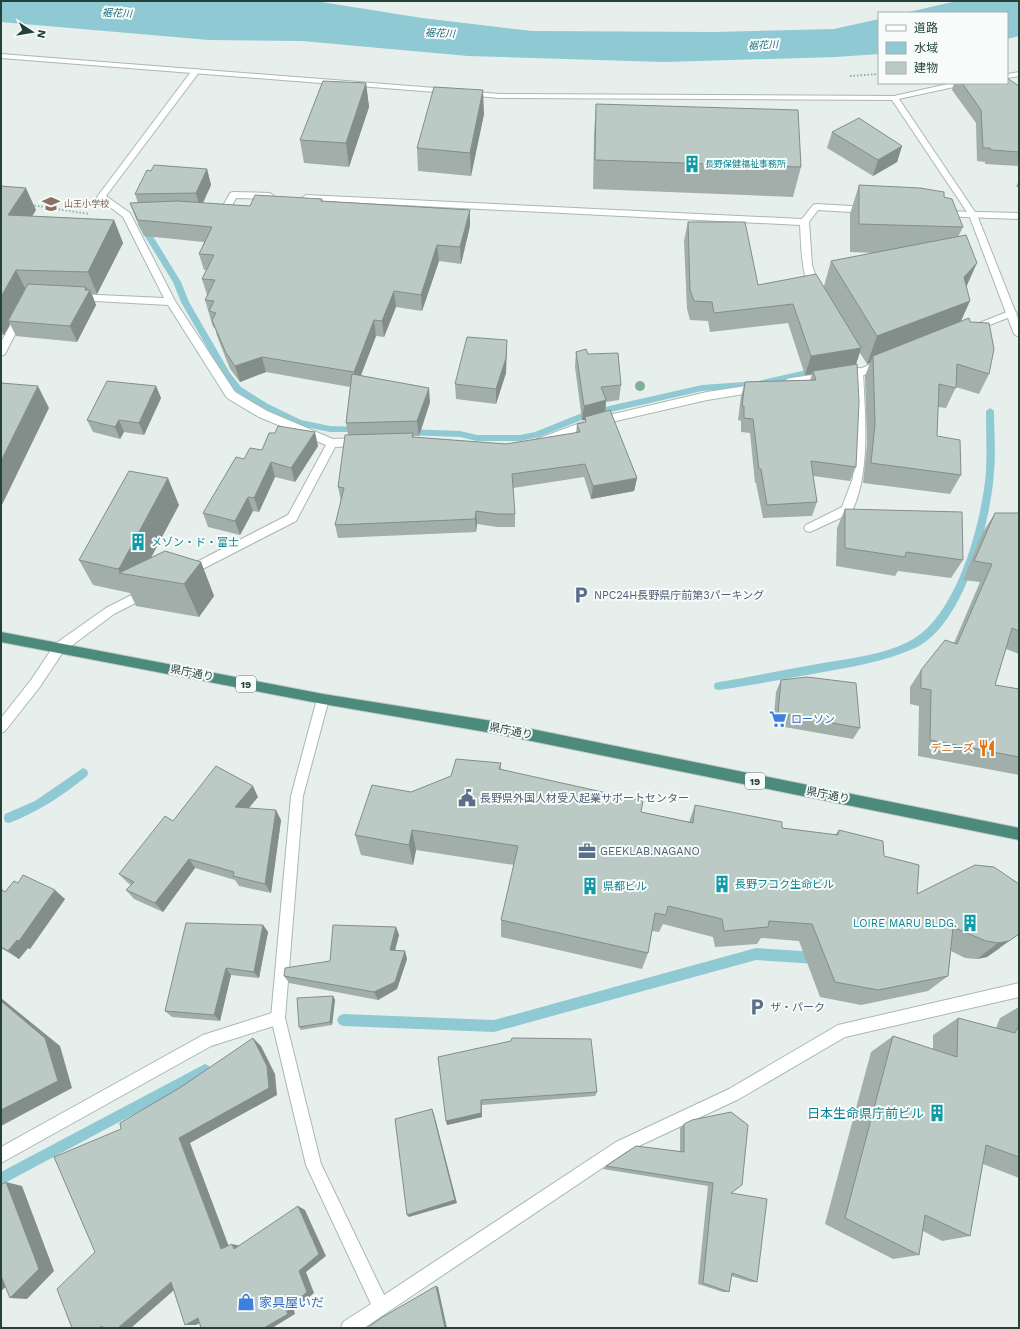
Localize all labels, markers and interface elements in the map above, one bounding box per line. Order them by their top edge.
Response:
water label: 裾花川 [102,7,133,19]
north arrow [12,12,52,52]
legend [878,12,1008,84]
text: 道路 [914,21,938,35]
water label: 裾花川 [425,27,456,39]
text: N [34,29,48,39]
water label: 裾花川 [748,39,779,51]
text: 水域 [914,41,938,55]
text: 建物 [914,61,938,75]
building icon: 長野保健福祉事務所 [682,154,702,174]
place label: 長野保健福祉事務所 [705,159,786,169]
school or university icon: 山王小学校 [41,194,61,214]
place label: 山王小学校 [64,199,109,209]
building icon: メゾン・ド・富士 [128,532,148,552]
place label: メゾン・ド・富士 [151,536,239,549]
parking icon: NPC24H長野県庁前第3パーキング [571,585,591,605]
place label: NPC24H長野県庁前第3パーキング [594,589,764,602]
street label: 県庁通り [169,662,215,684]
road number: 19 [236,676,256,692]
supermarket icon: ローソン [768,709,788,729]
place label: ローソン [791,713,835,726]
street label: 県庁通り [488,720,534,742]
restaurant icon: デニーズ [977,738,997,758]
place label: デニーズ [931,742,974,755]
road number: 19 [745,773,765,789]
street label: 県庁通り [805,784,851,806]
public building icon: 長野県外国人材受入起業サポートセンター [457,788,477,808]
place label: 長野県外国人材受入起業サポートセンター [480,792,689,805]
office icon: GEEKLAB.NAGANO [577,841,597,861]
place label: GEEKLAB.NAGANO [600,845,700,858]
building icon: 長野フコク生命ビル [712,874,732,894]
building icon: 県都ビル [580,876,600,896]
place label: 長野フコク生命ビル [735,878,834,891]
place label: 県都ビル [603,880,647,893]
building icon: LOIRE MARU BLDG. [960,913,980,933]
place label: LOIRE MARU BLDG. [853,917,957,930]
parking icon: ザ・パーク [747,997,767,1017]
place label: ザ・パーク [770,1001,825,1014]
building icon: 日本生命県庁前ビル [927,1103,947,1123]
place label: 日本生命県庁前ビル [807,1106,924,1121]
shop icon: 家具屋いだ [236,1292,256,1312]
place label: 家具屋いだ [259,1295,324,1310]

